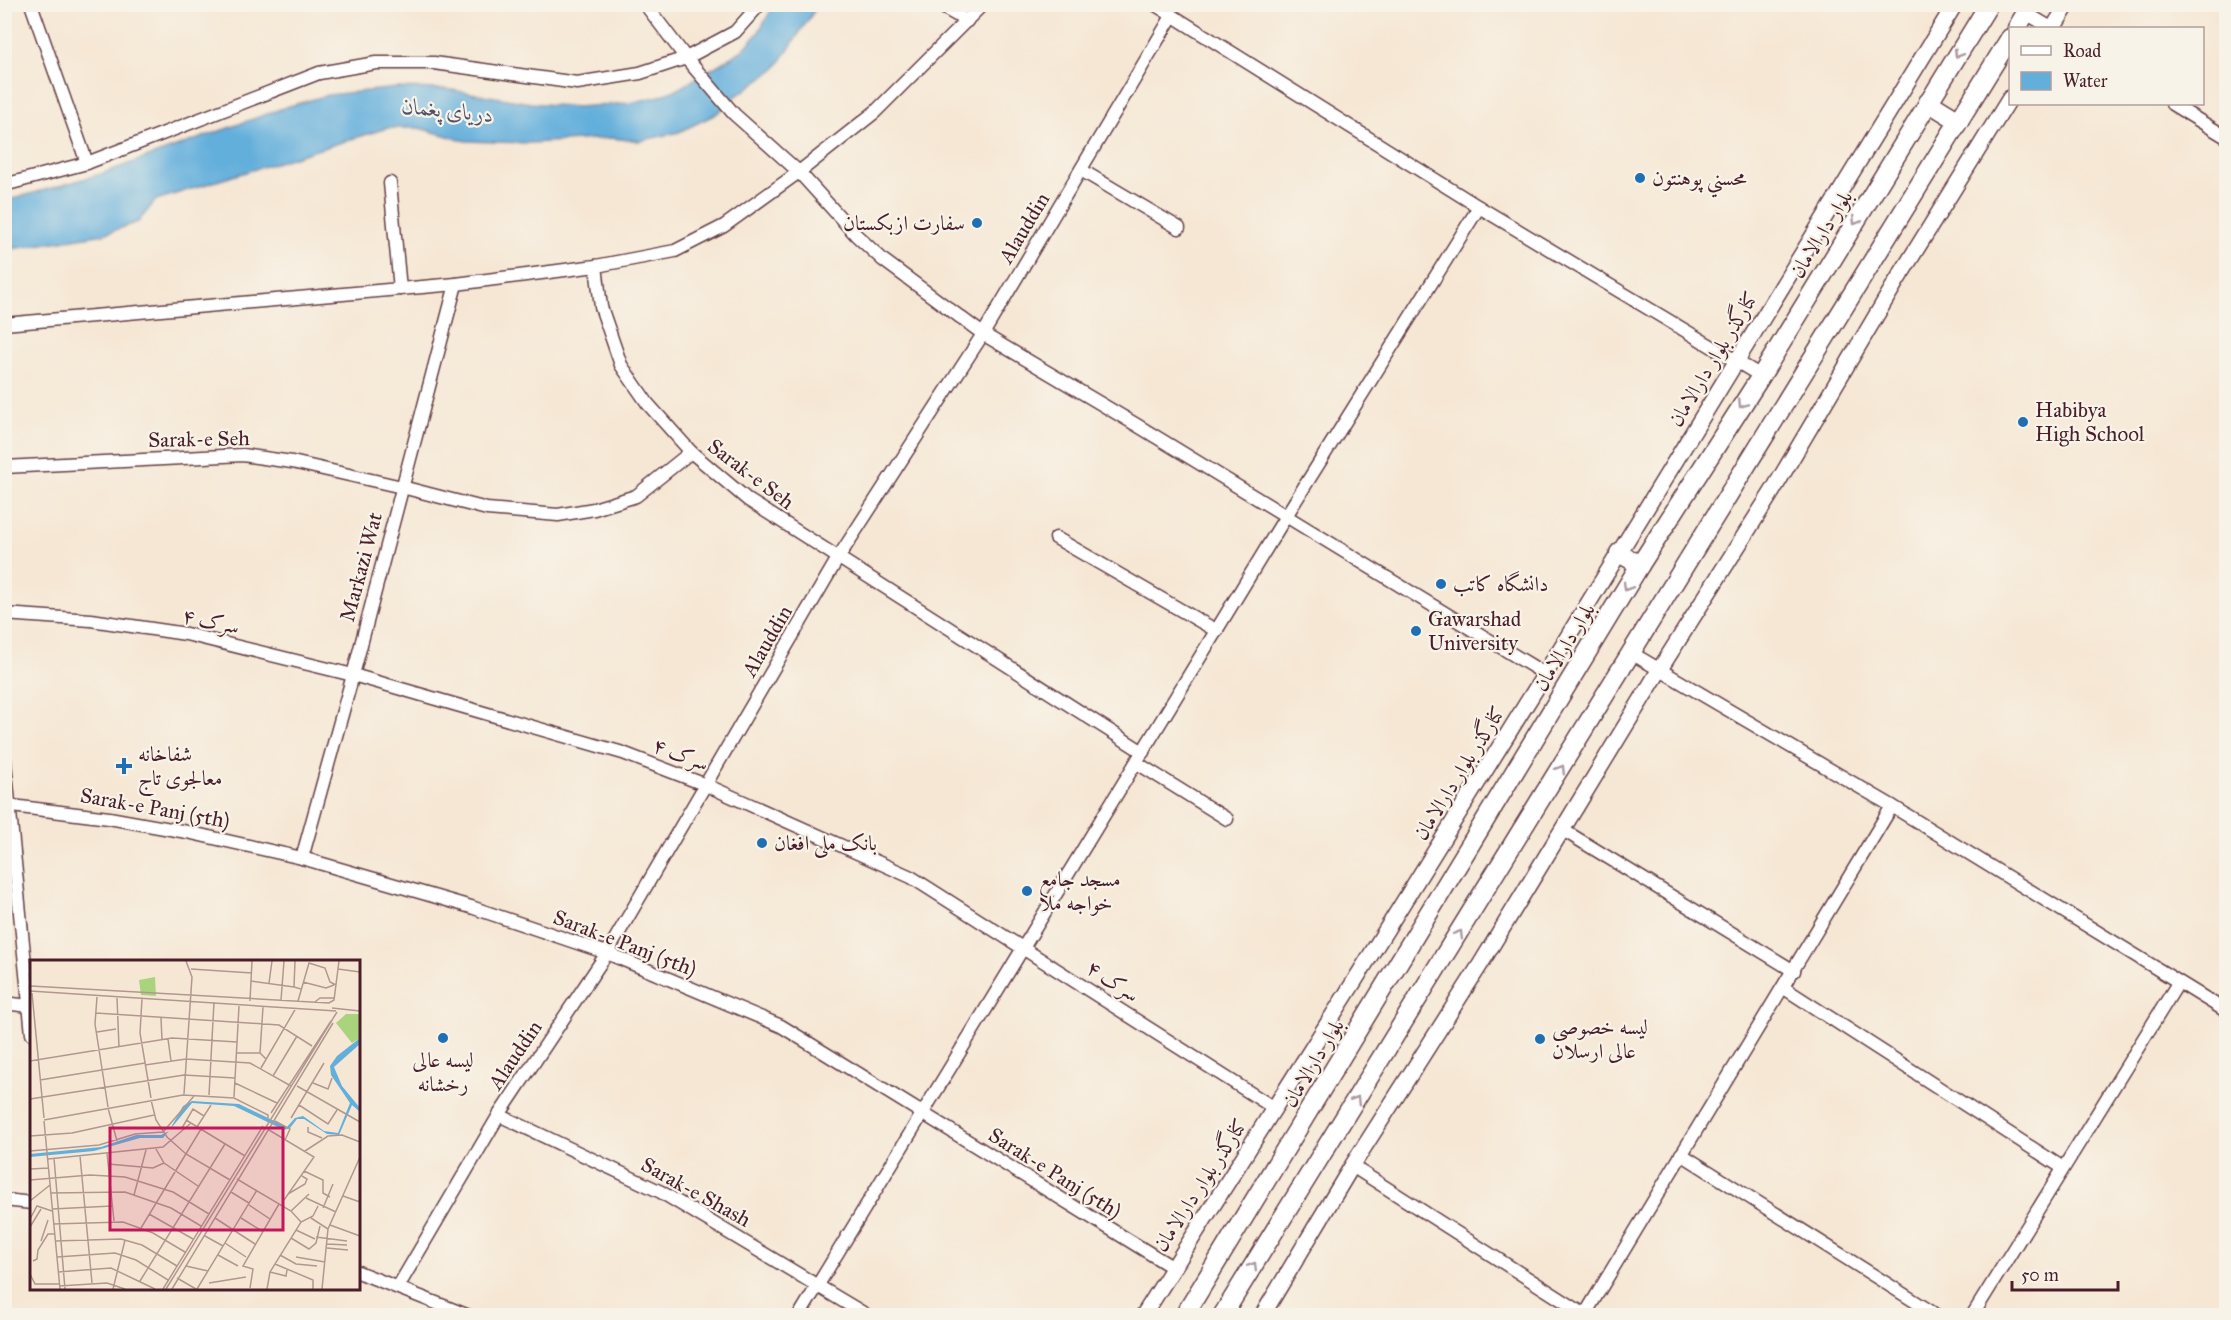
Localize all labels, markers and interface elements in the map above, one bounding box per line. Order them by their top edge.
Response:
legend [2009,27,2204,105]
text: Road [2063,40,2101,62]
one-way arrow [1953,48,1965,58]
text: Water [2063,70,2108,92]
water label: دریای پغمان [400,92,495,131]
place label: محسني پوهنتون [1652,165,1747,198]
marker: محسني پوهنتون [1633,171,1647,185]
street label: بلوار دارالامان [1784,185,1858,283]
street label: Alauddin [992,188,1055,269]
place label: سفارت ازبکستان [843,210,965,236]
one-way arrow [1852,214,1863,225]
marker: سفارت ازبکستان [970,216,984,230]
street label: کنارگذر بلوار دارالامان [1661,286,1764,431]
place label: Habibya High School [2035,397,2145,447]
one-way arrow [1738,398,1750,408]
marker: Habibya High School [2016,415,2030,429]
street label: Sarak-e Seh [148,425,250,453]
street label: Sarak-e Seh [703,433,800,515]
street label: Markazi Wat [334,509,388,625]
place label: دانشگاه کاتب [1453,571,1548,597]
marker: دانشگاه کاتب [1434,577,1448,591]
one-way arrow [1622,581,1634,591]
street label: بلوار دارالامان [1527,598,1601,696]
street label: Alauddin [736,601,798,682]
street label: سرک ۴ [180,602,242,641]
place label: Gawarshad University [1428,606,1522,656]
marker: Gawarshad University [1409,624,1423,638]
street label: کنارگذر بلوار دارالامان [1406,700,1511,845]
street label: سرک ۴ [649,731,713,777]
place label: شفاخانه معالجوی تاج [138,741,222,797]
marker: شفاخانه معالجوی تاج [115,757,133,775]
one-way arrow [1554,765,1566,775]
street label: Sarak-e Panj (5th) [78,782,232,834]
place label: بانک ملی افغان [774,830,877,859]
marker: بانک ملی افغان [755,836,769,850]
place label: مسجد جامع خواجه ملا [1039,866,1121,916]
marker: مسجد جامع خواجه ملا [1020,884,1034,898]
street label: Sarak-e Panj (5th) [550,904,700,982]
one-way arrow [1451,930,1463,940]
street label: سرک ۴ [1081,954,1144,1008]
inset map [30,960,360,1290]
street label: بلوار دارالامان [1276,1014,1350,1112]
place label: لیسه خصوصی عالی ارسلان [1552,1014,1648,1064]
street label: Alauddin [482,1015,548,1095]
marker: لیسه عالی رخشانه [436,1031,450,1045]
marker: لیسه خصوصی عالی ارسلان [1533,1032,1547,1046]
place label: لیسه عالی رخشانه [412,1047,474,1097]
one-way arrow [1348,1096,1360,1106]
street label: کنارگذر بلوار دارالامان [1146,1113,1253,1256]
street label: Sarak-e Panj (5th) [984,1122,1126,1224]
street label: Sarak-e Shash [637,1151,756,1233]
scale bar [2012,1254,2118,1292]
one-way arrow [1246,1262,1258,1272]
text: 50 m [2021,1264,2059,1286]

